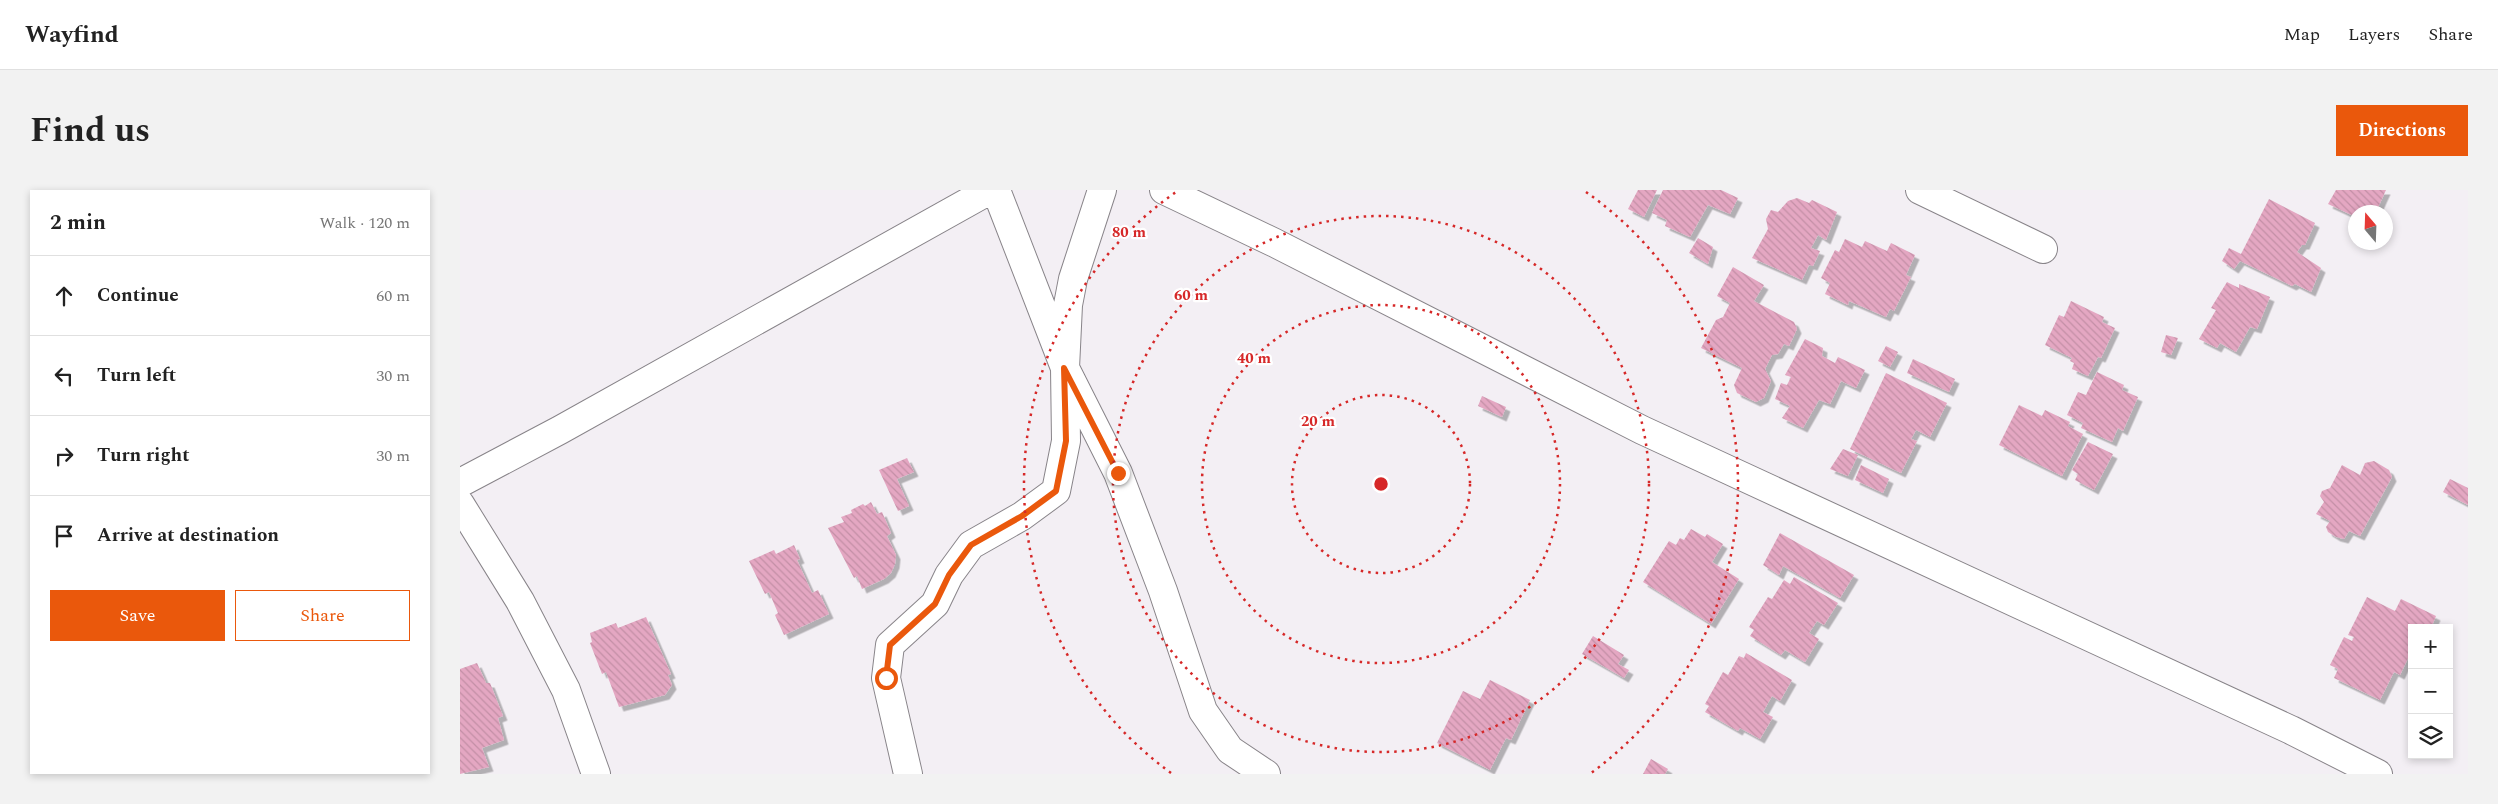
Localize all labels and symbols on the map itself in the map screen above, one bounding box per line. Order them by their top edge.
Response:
north arrow [2348,205,2393,250]
text: 80 m [1112,221,1147,244]
text: 60 m [1174,284,1209,307]
text: 40 m [1237,347,1272,370]
text: 20 m [1301,410,1336,433]
route end [1107,462,1130,485]
centre of rings [1372,475,1390,493]
route start [875,667,898,690]

